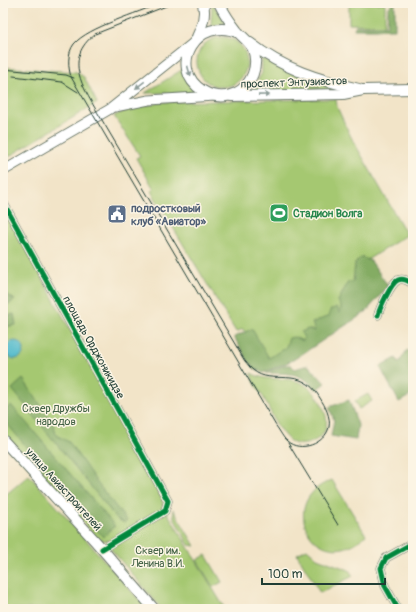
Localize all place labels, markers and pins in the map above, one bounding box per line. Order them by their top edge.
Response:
place label: подростковый клуб «Авиатор» [131,202,207,228]
sports icon: Стадион Волга [268,202,290,224]
public building icon: подростковый клуб «Авиатор» [106,203,128,225]
place label: Стадион Волга [293,207,362,220]

